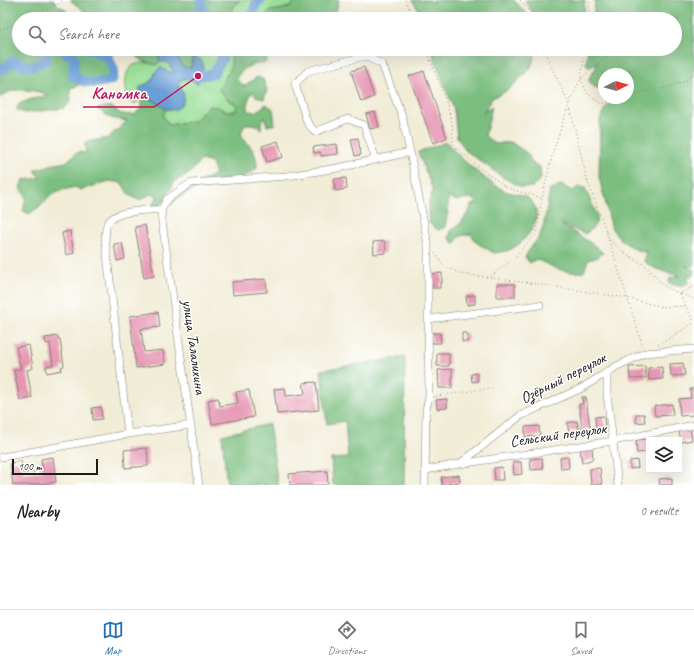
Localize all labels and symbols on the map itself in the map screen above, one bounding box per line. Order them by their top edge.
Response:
north arrow [598,68,634,104]
callout: Каномка [83,78,154,107]
text: Каномка [91,83,148,104]
street label: улица Талалихина [177,297,211,397]
street label: Озёрный переулок [517,347,611,408]
street label: Сельский переулок [509,418,609,452]
scale bar [12,457,98,476]

